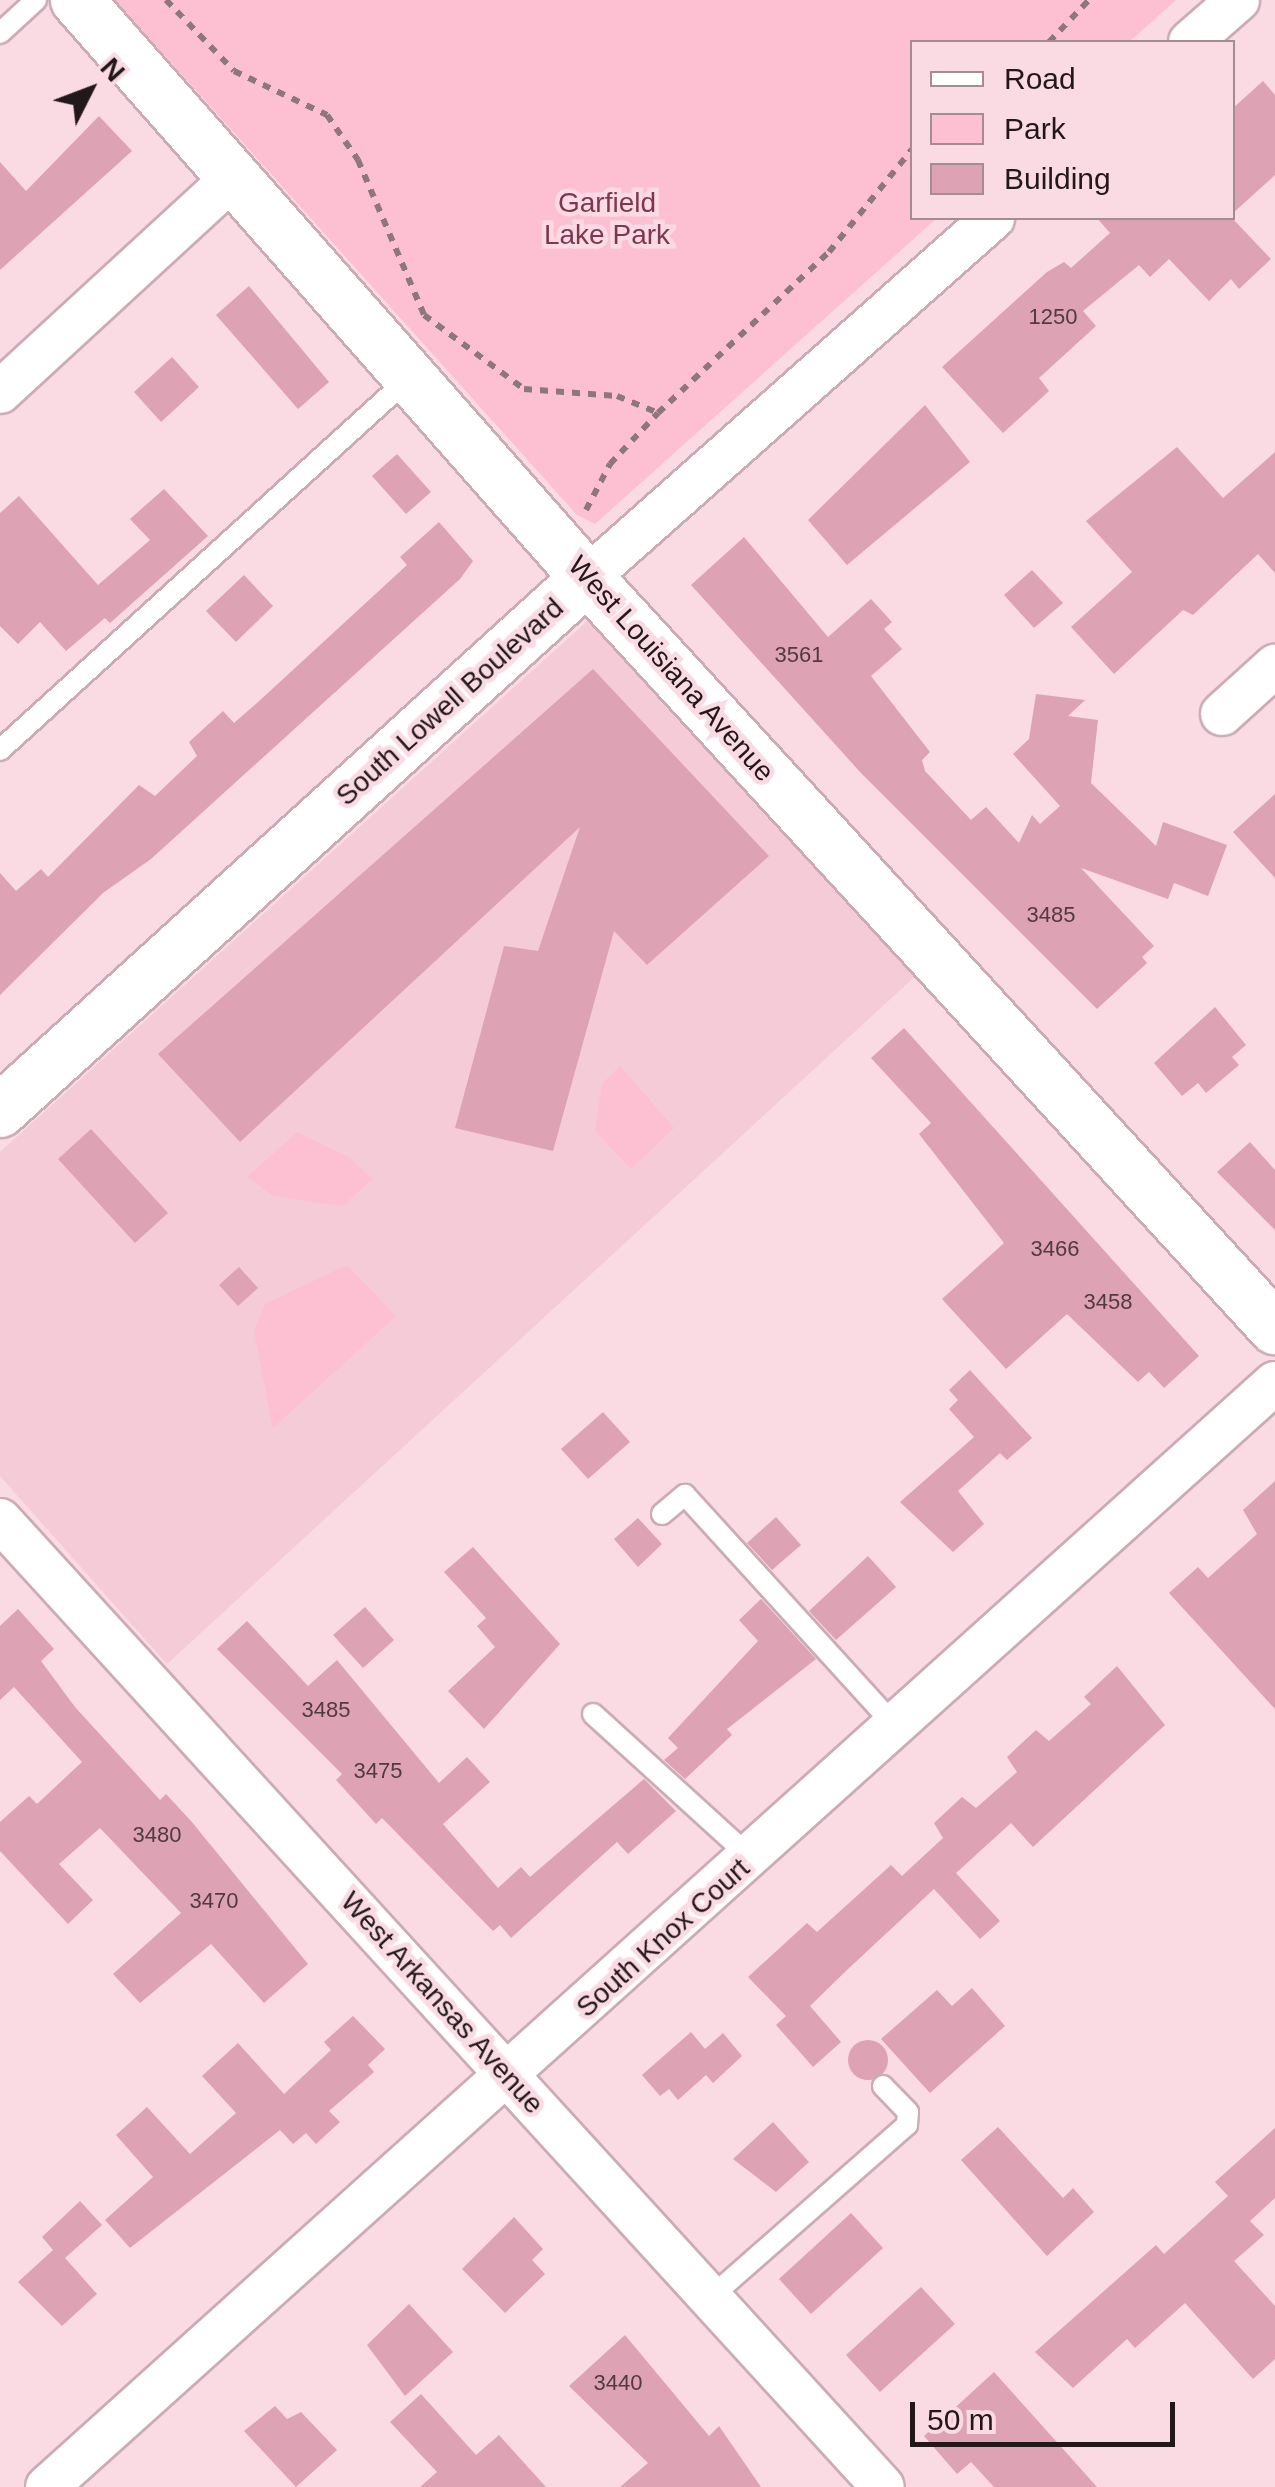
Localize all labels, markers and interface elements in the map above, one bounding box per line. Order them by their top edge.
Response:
north arrow [40,40,140,140]
legend [910,40,1235,220]
text: N [94,52,131,87]
text: Road [1004,62,1076,95]
text: Park [1004,112,1066,145]
text: Building [1004,162,1111,195]
park label: Garfield Lake Park [544,186,670,252]
house number: 1250 [1029,304,1077,330]
street label: West Louisiana Avenue [560,549,782,789]
street label: South Lowell Boulevard [329,591,571,813]
house number: 3561 [775,642,823,668]
house number: 3485 [1027,902,1075,928]
house number: 3466 [1031,1236,1079,1262]
house number: 3458 [1084,1289,1132,1315]
house number: 3485 [302,1697,350,1723]
house number: 3475 [354,1758,402,1784]
house number: 3480 [133,1822,181,1848]
street label: South Knox Court [570,1852,756,2024]
street label: West Arkansas Avenue [332,1884,552,2122]
house number: 3470 [190,1888,238,1914]
house number: 3440 [594,2370,642,2396]
scale bar [915,2382,1180,2444]
text: 50 m [927,2403,994,2436]

